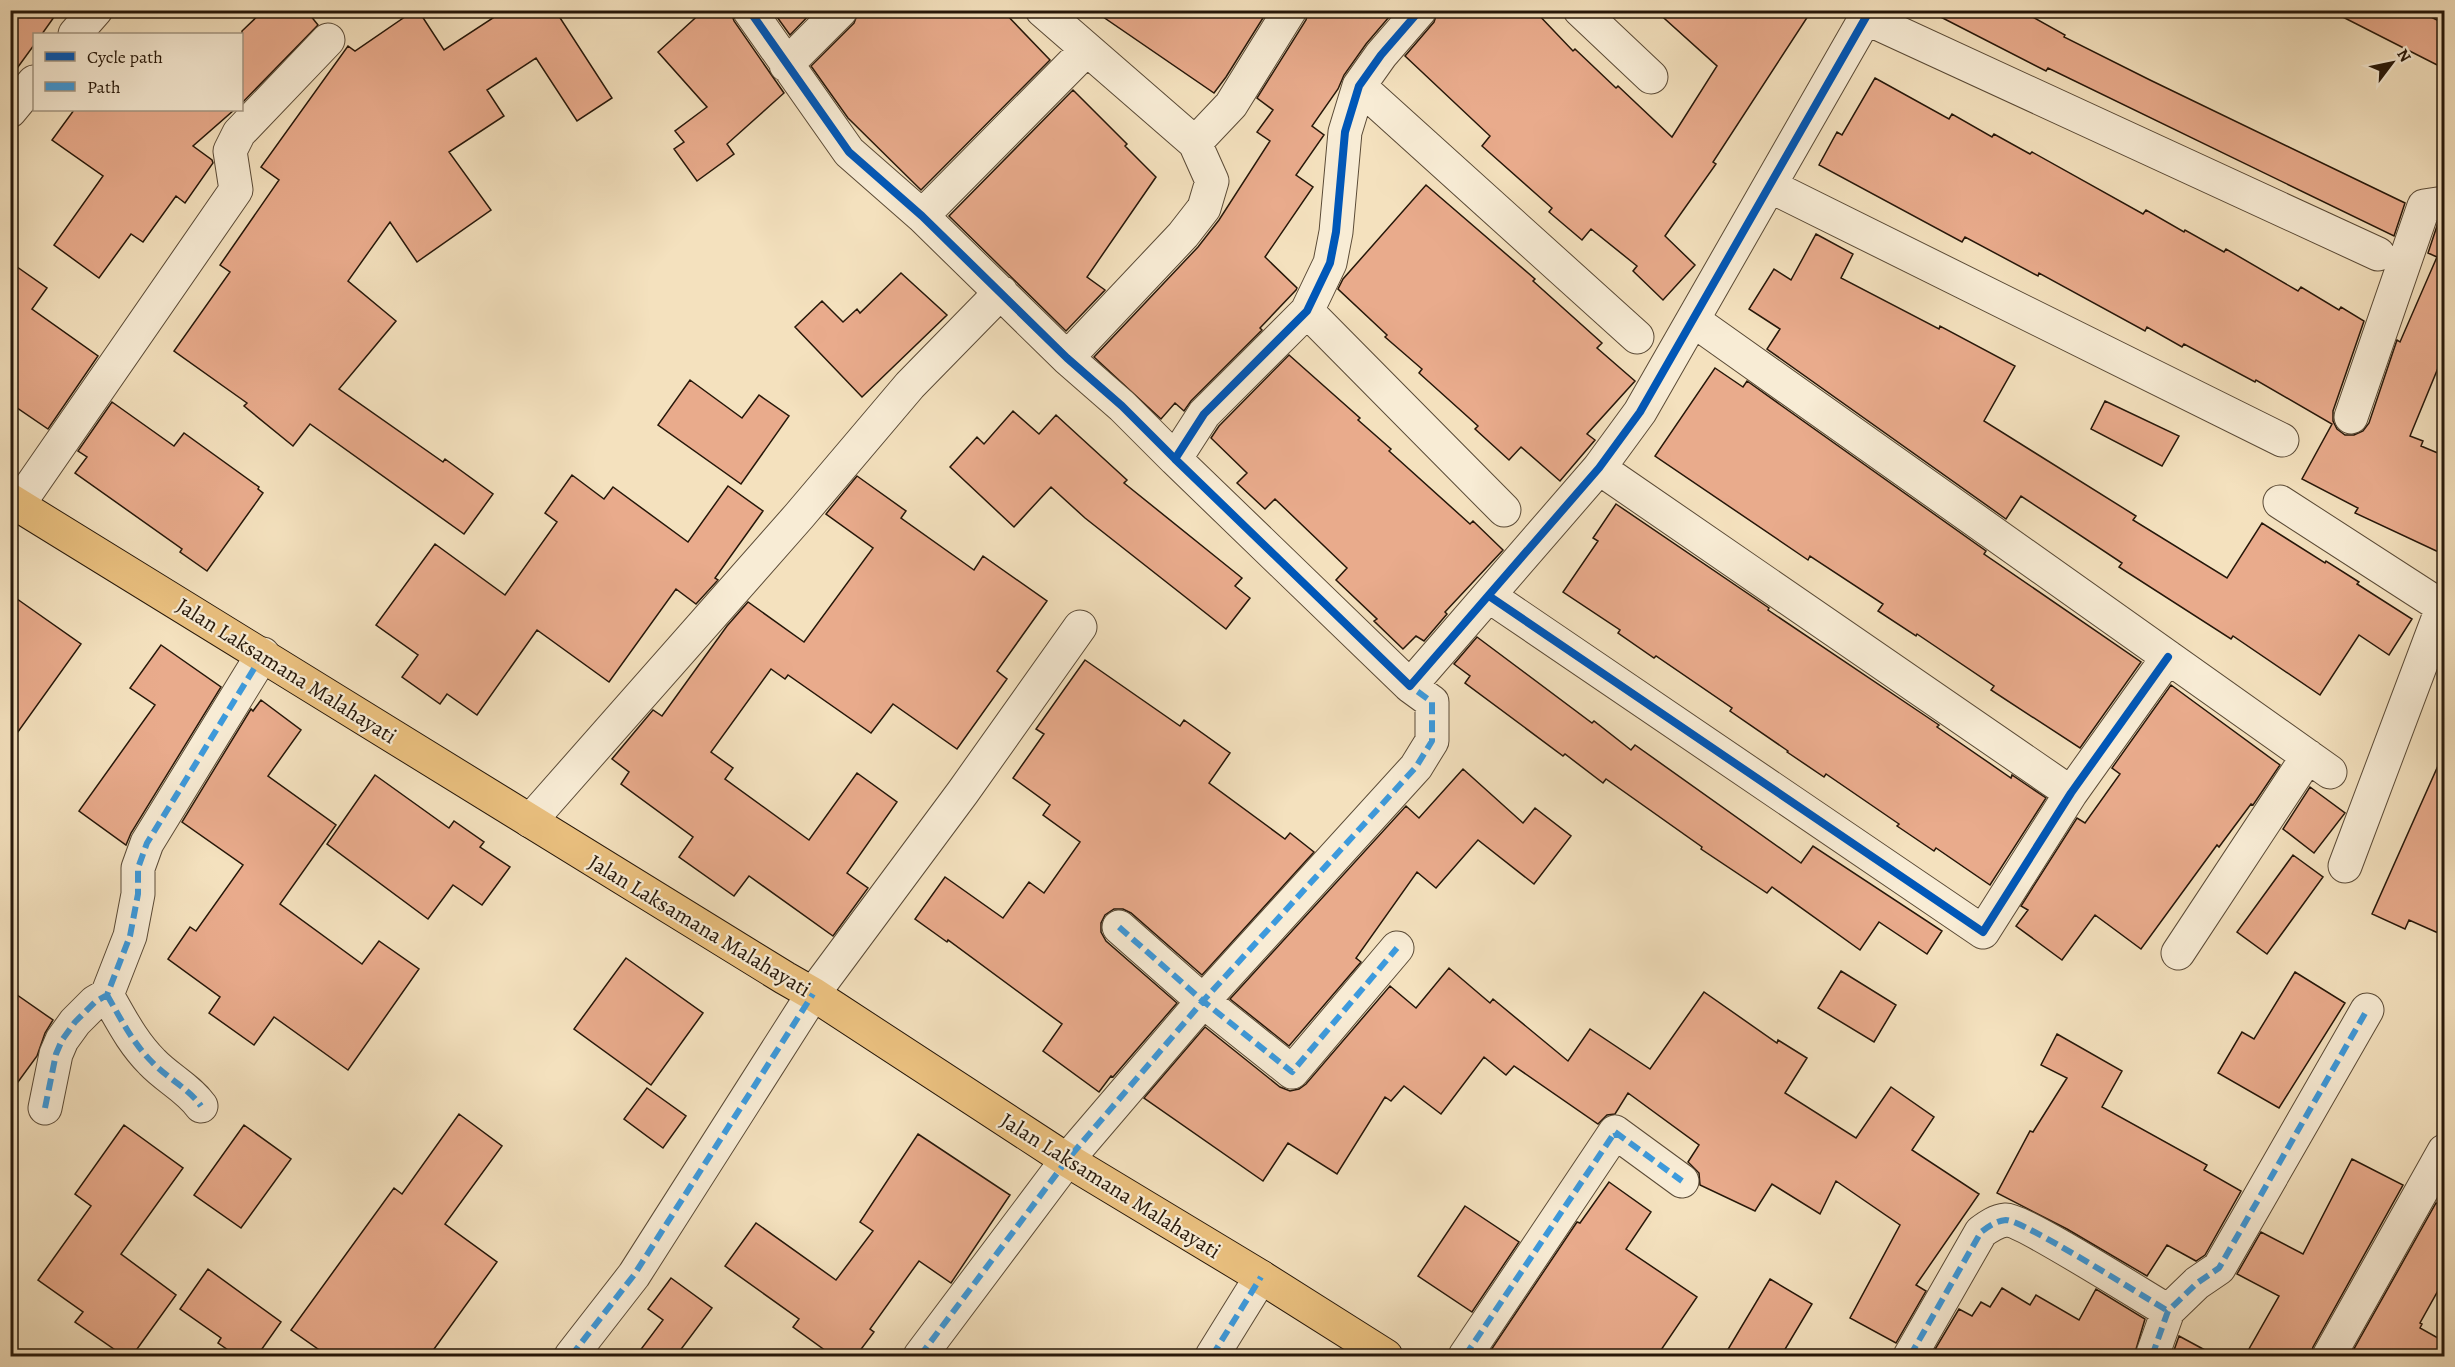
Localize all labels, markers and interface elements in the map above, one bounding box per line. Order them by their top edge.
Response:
legend [33,33,243,111]
north arrow [2362,33,2422,93]
text: Cycle path [87,45,163,69]
text: N [2391,45,2416,67]
text: Path [87,75,121,99]
street label: Jalan Laksamana Malahayati [171,591,402,751]
street label: Jalan Laksamana Malahayati [583,847,816,1004]
street label: Jalan Laksamana Malahayati [995,1106,1226,1266]

